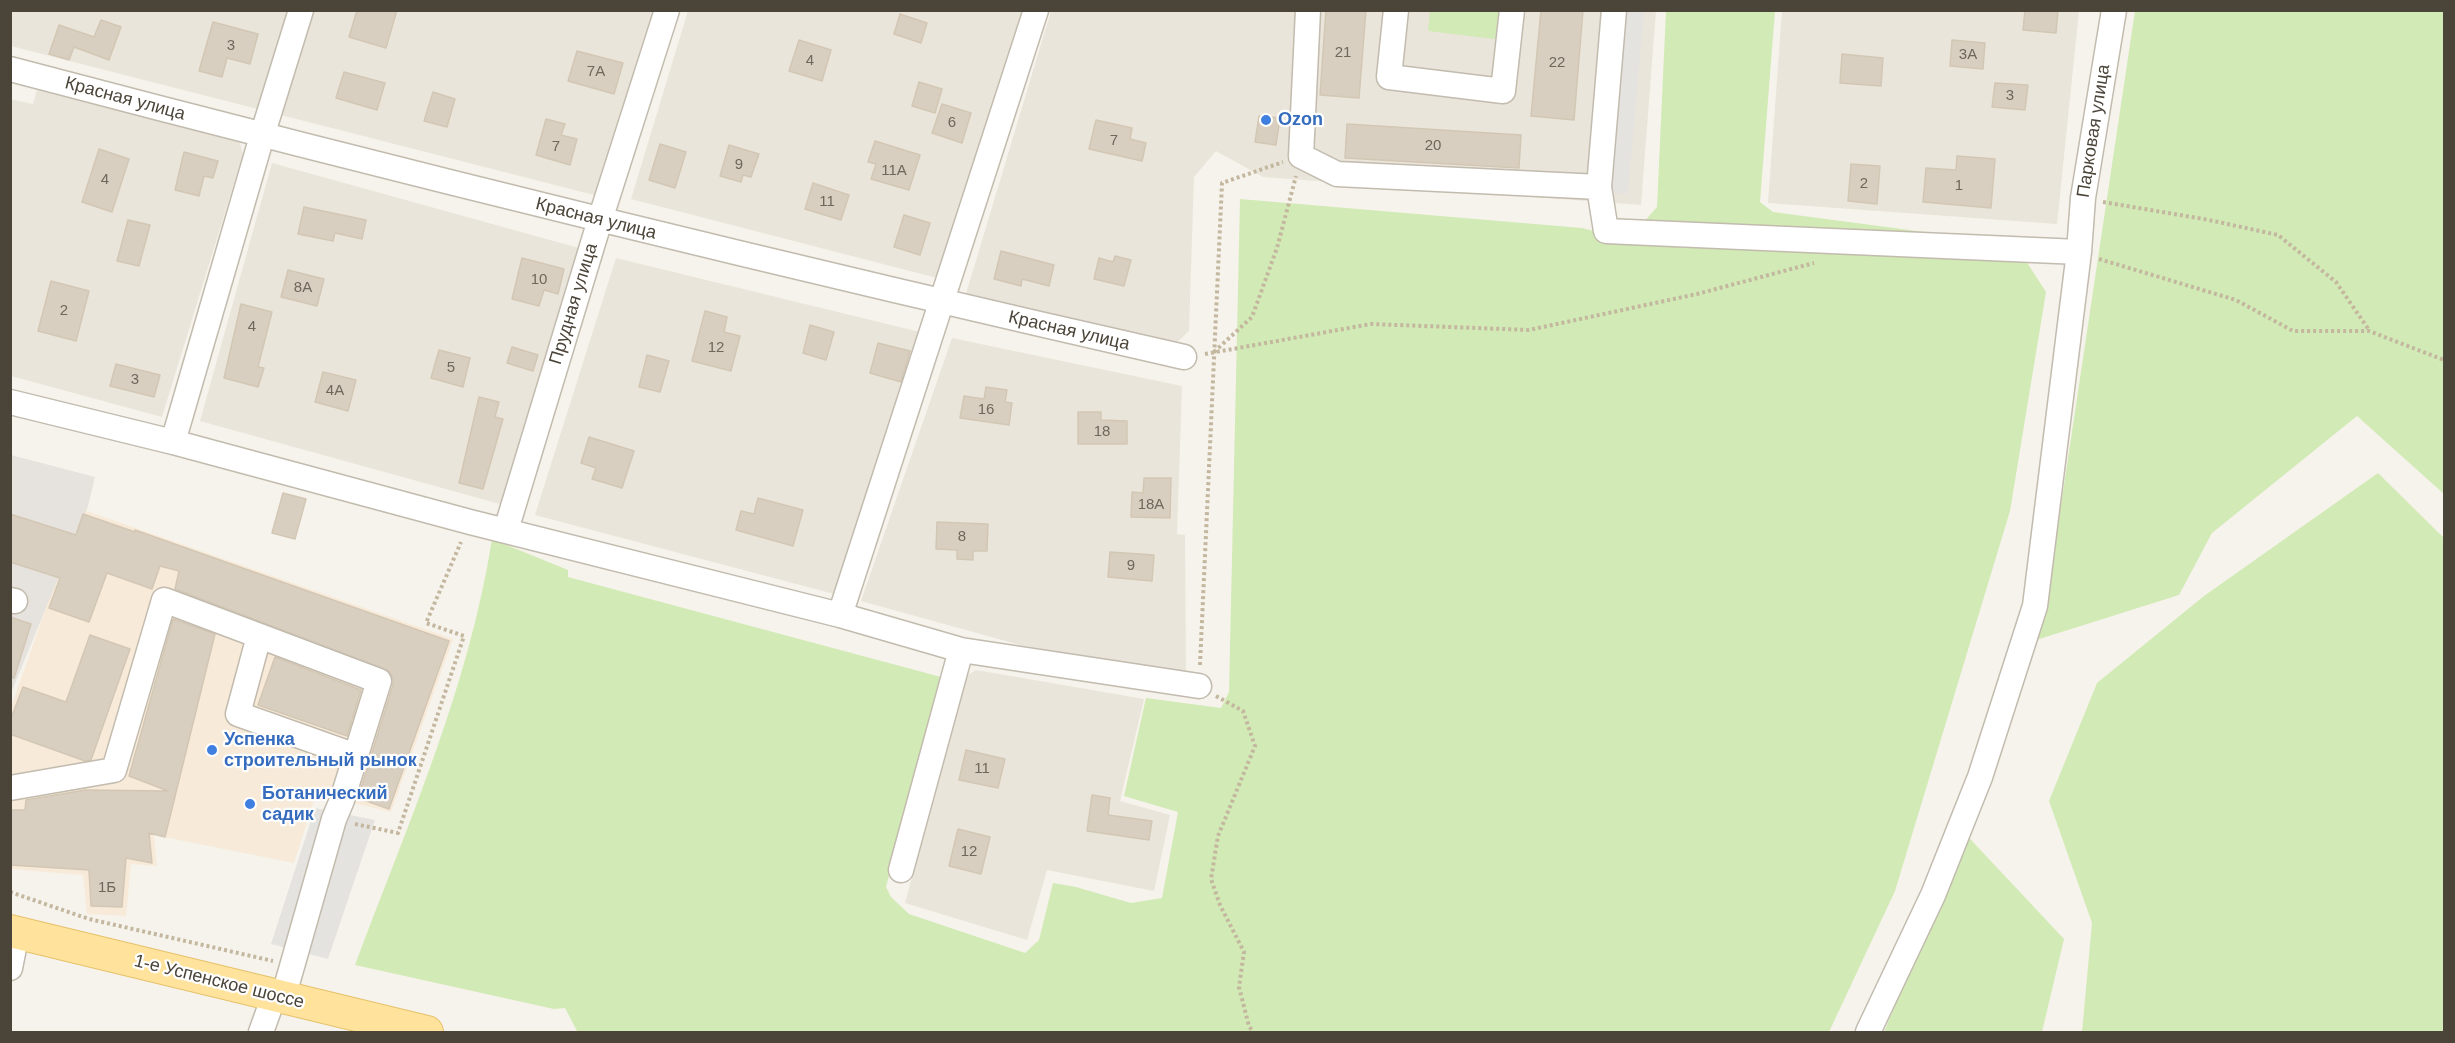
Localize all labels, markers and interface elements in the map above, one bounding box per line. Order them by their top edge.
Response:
house number: 3 [227,37,235,55]
house number: 21 [1335,44,1351,62]
house number: 3А [1959,46,1977,64]
house number: 4 [806,52,814,70]
house number: 22 [1549,54,1565,72]
house number: 7А [587,63,605,81]
street label: Парковая улица [2073,63,2115,199]
street label: Красная улица [62,73,188,125]
house number: 3 [2006,87,2014,105]
place label: Ozon [1278,109,1323,131]
marker: Ozon [1259,113,1273,127]
house number: 6 [948,114,956,132]
house number: 7 [1110,132,1118,150]
house number: 20 [1425,137,1441,155]
house number: 7 [552,138,560,156]
house number: 9 [735,156,743,174]
house number: 11А [881,162,907,180]
house number: 4 [101,171,109,189]
house number: 2 [1860,175,1868,193]
house number: 1 [1955,177,1963,195]
house number: 11 [819,193,835,211]
street label: Красная улица [533,194,659,244]
street label: Прудная улица [545,241,603,367]
house number: 10 [531,271,547,289]
house number: 8А [294,279,312,297]
house number: 2 [60,302,68,320]
street label: Красная улица [1006,307,1132,355]
house number: 4 [248,318,256,336]
house number: 12 [708,339,724,357]
house number: 5 [447,359,455,377]
house number: 3 [131,371,139,389]
house number: 4А [326,382,344,400]
house number: 16 [978,401,994,419]
house number: 18 [1094,423,1110,441]
house number: 18А [1138,496,1164,514]
house number: 8 [958,528,966,546]
house number: 9 [1127,557,1135,575]
place label: Успенка строительный рынок [224,729,417,771]
marker: Успенка строительный рынок [205,743,219,757]
house number: 11 [974,760,990,778]
place label: Ботанический садик [262,783,388,826]
marker: Ботанический садик [243,797,257,811]
house number: 12 [961,843,977,861]
house number: 1Б [98,879,116,897]
street label: 1-е Успенское шоссе [132,950,306,1014]

